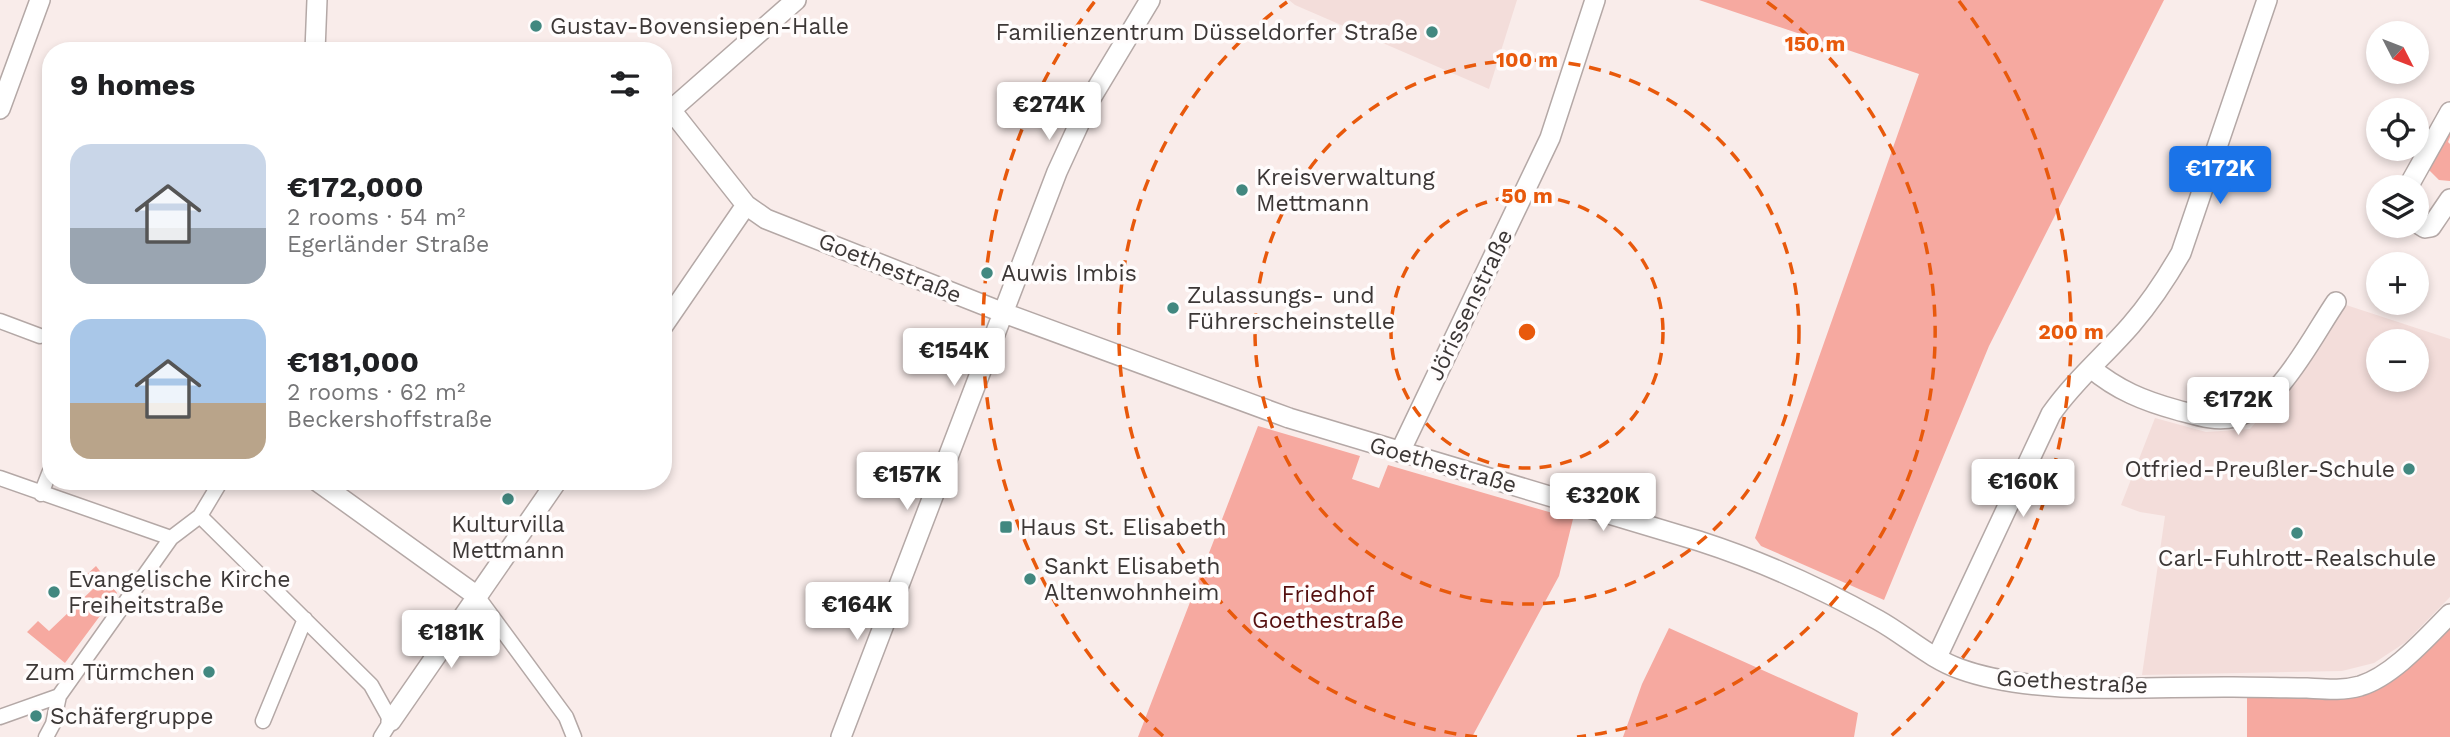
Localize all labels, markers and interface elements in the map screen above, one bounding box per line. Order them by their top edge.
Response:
place label: Gustav-Bovensiepen-Halle [550,13,849,40]
marker: Gustav-Bovensiepen-Halle [528,18,544,34]
place label: Familienzentrum Düsseldorfer Straße [995,19,1418,46]
north arrow [2366,21,2429,84]
map controls [2366,21,2429,392]
marker: Familienzentrum Düsseldorfer Straße [1424,24,1440,40]
text: 150 m [1785,31,1845,56]
text: 100 m [1496,47,1558,72]
icon: filters [606,65,644,103]
text: 9 homes [70,67,195,102]
pin: €274K [1000,82,1098,142]
text: €274K [1013,91,1085,118]
button: locate [2366,98,2429,161]
pin: €172K [2171,146,2269,206]
text: €172K [2185,155,2255,182]
place label: Kreisverwaltung Mettmann [1256,164,1436,217]
text: €172,000 [287,169,423,204]
icon: home [126,172,210,256]
button: layers [2366,175,2429,238]
marker: Kreisverwaltung Mettmann [1234,182,1250,198]
text: 50 m [1501,183,1553,208]
text: 2 rooms · 54 m² [287,204,465,231]
street label: Jörissenstraße [1422,225,1518,385]
street label: Goethestraße [815,227,965,309]
text: Egerländer Straße [287,231,489,258]
button: + [2366,252,2429,315]
place label: Auwis Imbis [1001,260,1137,287]
marker: Auwis Imbis [979,265,995,281]
place label: Zulassungs- und Führerscheinstelle [1187,282,1395,335]
marker: Zulassungs- und Führerscheinstelle [1165,300,1181,316]
text: 200 m [2038,319,2104,344]
centre of rings [1515,320,1539,344]
pin: €154K [905,328,1003,388]
button: − [2366,329,2429,392]
text: €154K [919,337,989,364]
text: €181,000 [287,344,419,379]
icon: home [126,347,210,431]
pin: €172K [2189,378,2287,437]
text: 2 rooms · 62 m² [287,379,465,406]
text: €172K [2203,386,2273,413]
text: Beckershoffstraße [287,406,492,433]
street label: Goethestraße [1366,431,1520,499]
pin: €157K [858,452,956,512]
place label: Otfried-Preußler-Schule [2124,456,2395,483]
pin: €160K [1974,460,2072,519]
text: €157K [873,461,941,488]
marker: Otfried-Preußler-Schule [2401,461,2417,477]
text: €160K [1988,468,2058,495]
pin: €320K [1554,474,1652,533]
text: €320K [1566,482,1640,509]
marker: Kulturvilla Mettmann [500,491,516,507]
place label: Kulturvilla Mettmann [451,511,565,564]
place label: Haus St. Elisabeth [1020,514,1226,541]
marker: Haus St. Elisabeth [998,519,1014,535]
marker: Carl-Fuhlrott-Realschule [2289,525,2305,541]
place label: Carl-Fuhlrott-Realschule [2158,545,2436,572]
place label: Sankt Elisabeth Altenwohnheim [1044,553,1220,606]
place label: Evangelische Kirche Freiheitstraße [68,566,290,619]
marker: Sankt Elisabeth Altenwohnheim [1022,571,1038,587]
park label: Friedhof Goethestraße [1252,581,1404,634]
pin: €164K [808,582,906,642]
marker: Evangelische Kirche Freiheitstraße [46,584,62,600]
text: €164K [821,591,893,618]
pin: €181K [402,610,500,670]
text: €181K [418,619,484,646]
place label: Zum Türmchen [25,659,195,686]
marker: Zum Türmchen [201,664,217,680]
street label: Goethestraße [1995,665,2149,699]
place label: Schäfergruppe [50,703,213,730]
marker: Schäfergruppe [28,708,44,724]

